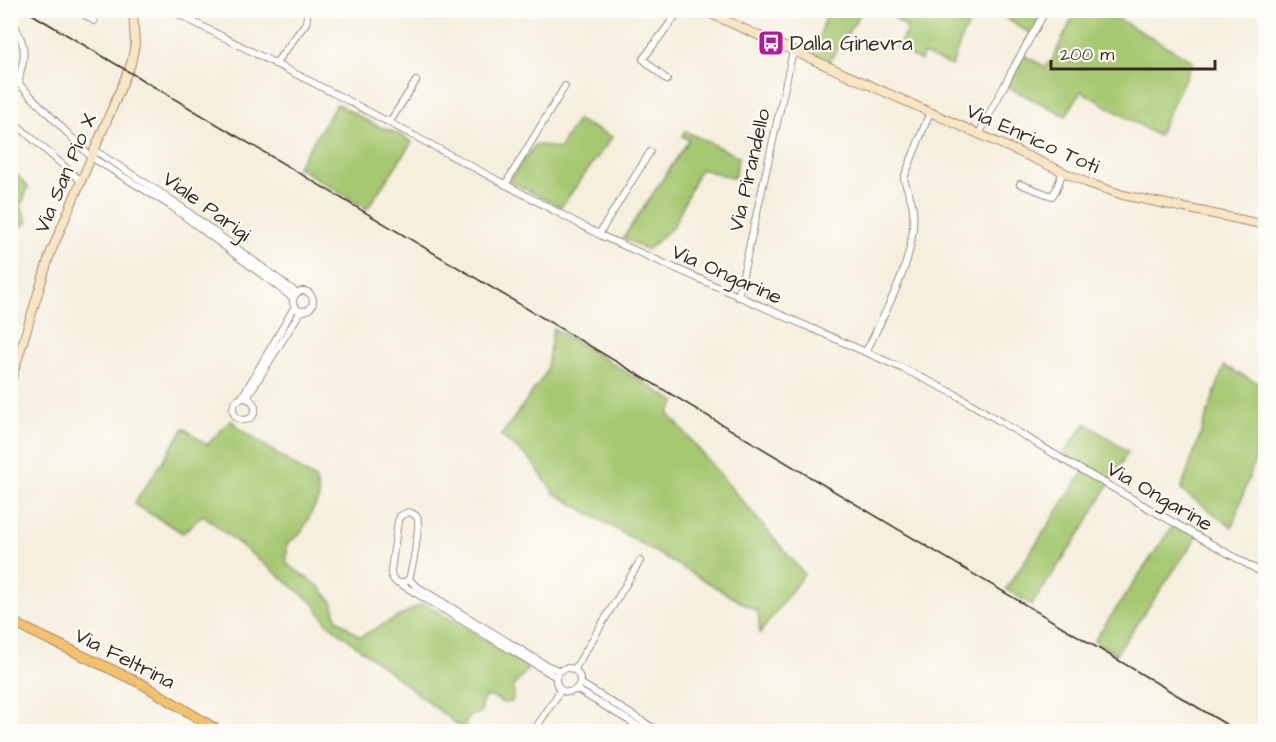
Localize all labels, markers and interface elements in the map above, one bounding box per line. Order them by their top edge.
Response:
bus stop icon: Dalla Ginevra [756,28,786,58]
place label: Dalla Ginevra [790,29,913,58]
scale bar [1051,33,1214,71]
text: 200 m [1060,42,1114,67]
street label: Via Enrico Toti [961,96,1104,181]
street label: Via Pirandello [721,106,778,234]
street label: Via San Pio X [27,108,104,238]
street label: Viale Parigi [155,164,257,250]
street label: Via Ongarine [666,237,787,314]
street label: Via Ongarine [1100,454,1218,540]
street label: Via Feltrina [70,621,180,696]

